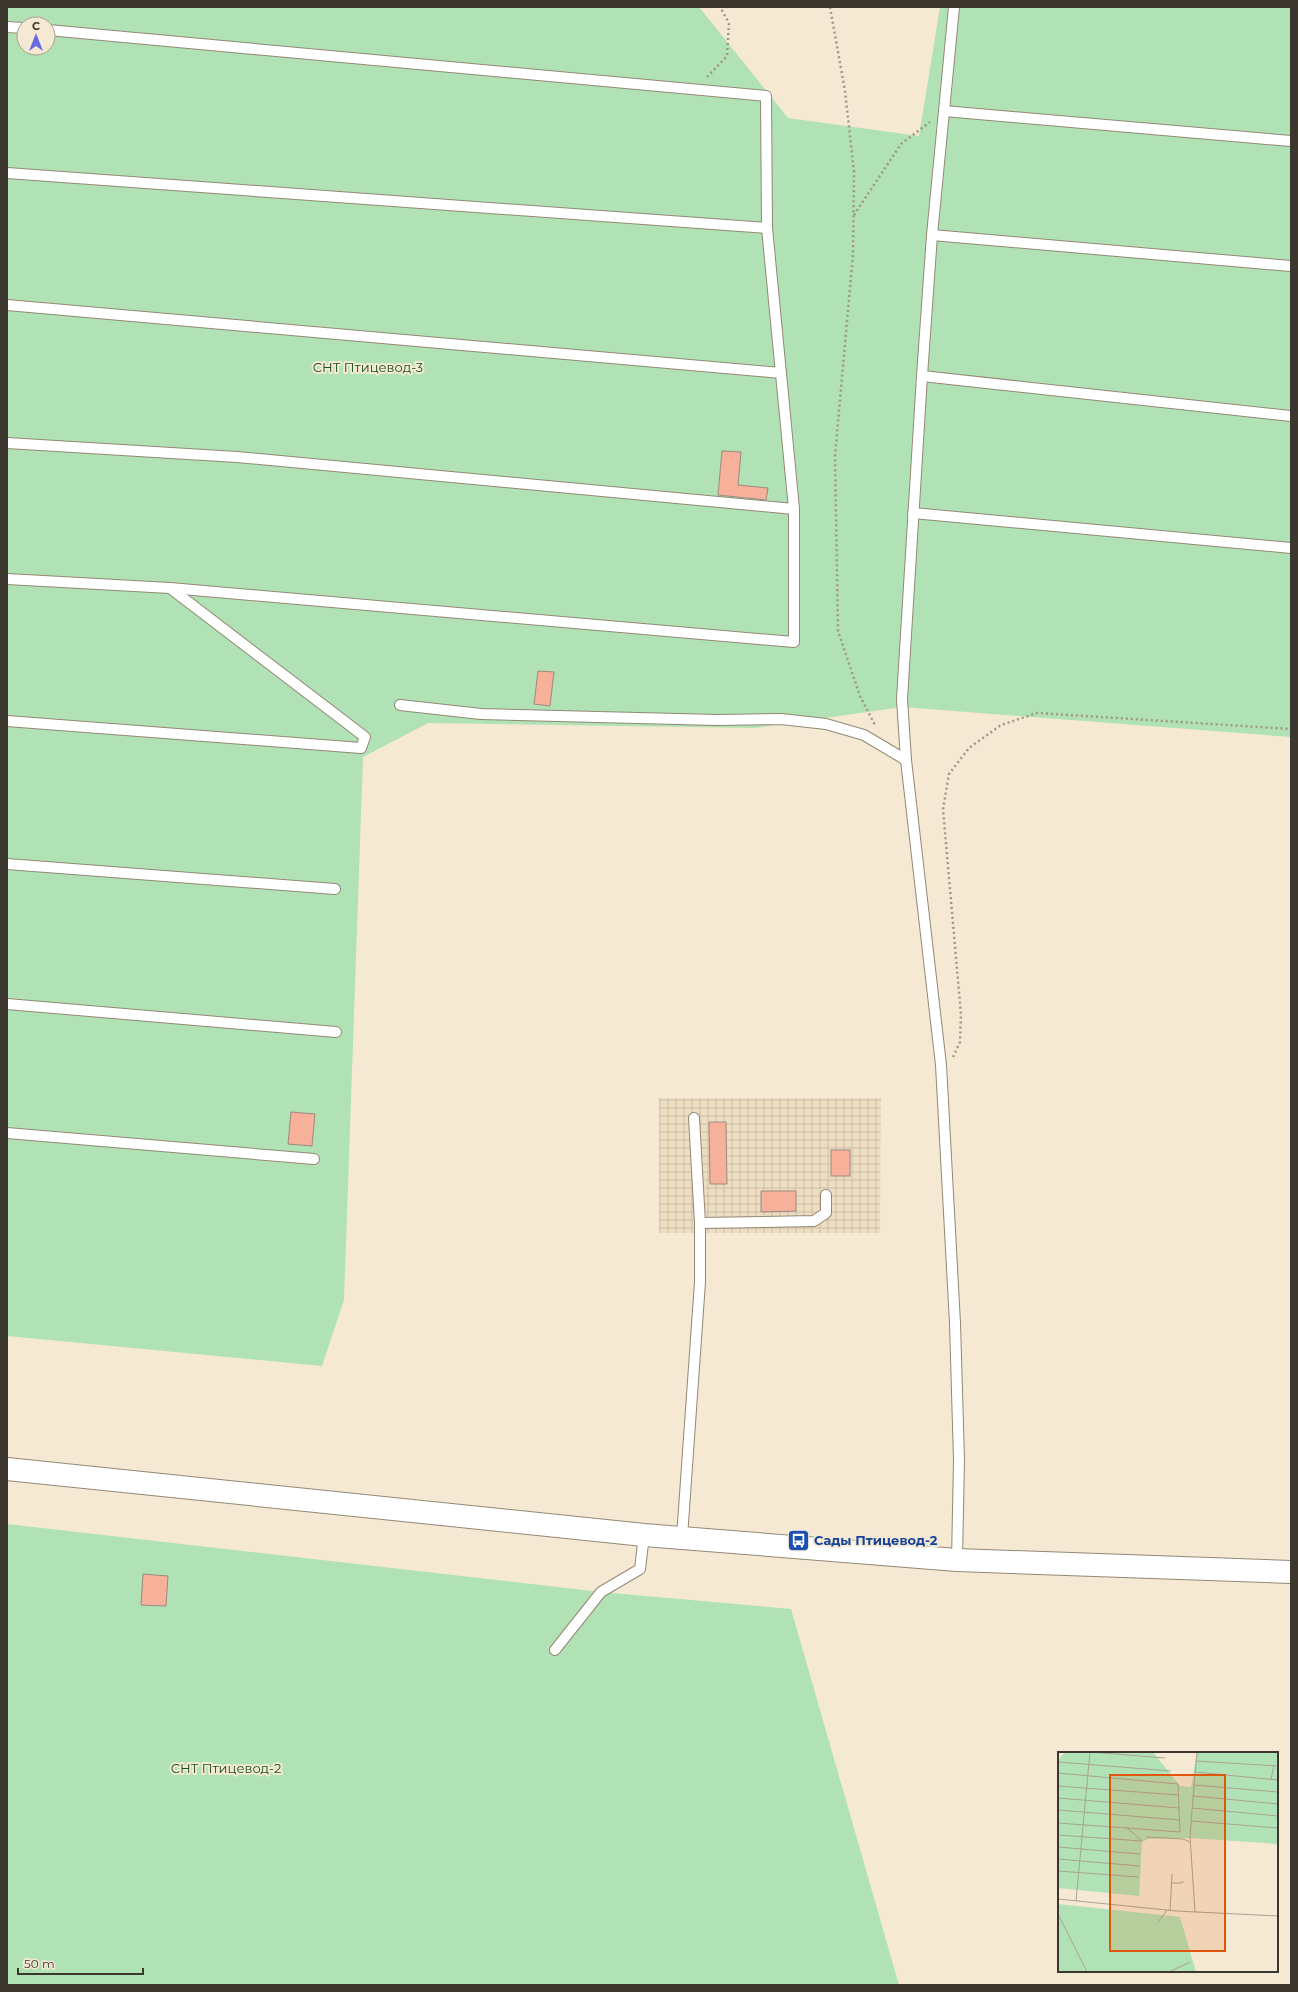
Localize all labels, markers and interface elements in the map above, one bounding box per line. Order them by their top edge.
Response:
north arrow [16,16,56,56]
text: С [32,19,40,33]
park label: СНТ Птицевод-3 [313,359,423,375]
bus stop icon: Сады Птицевод-2 [785,1527,811,1553]
place label: Сады Птицевод-2 [814,1532,938,1548]
inset map [1058,1752,1278,1972]
park label: СНТ Птицевод-2 [171,1760,281,1776]
scale bar [18,1950,143,1976]
text: 50 m [24,1956,55,1971]

